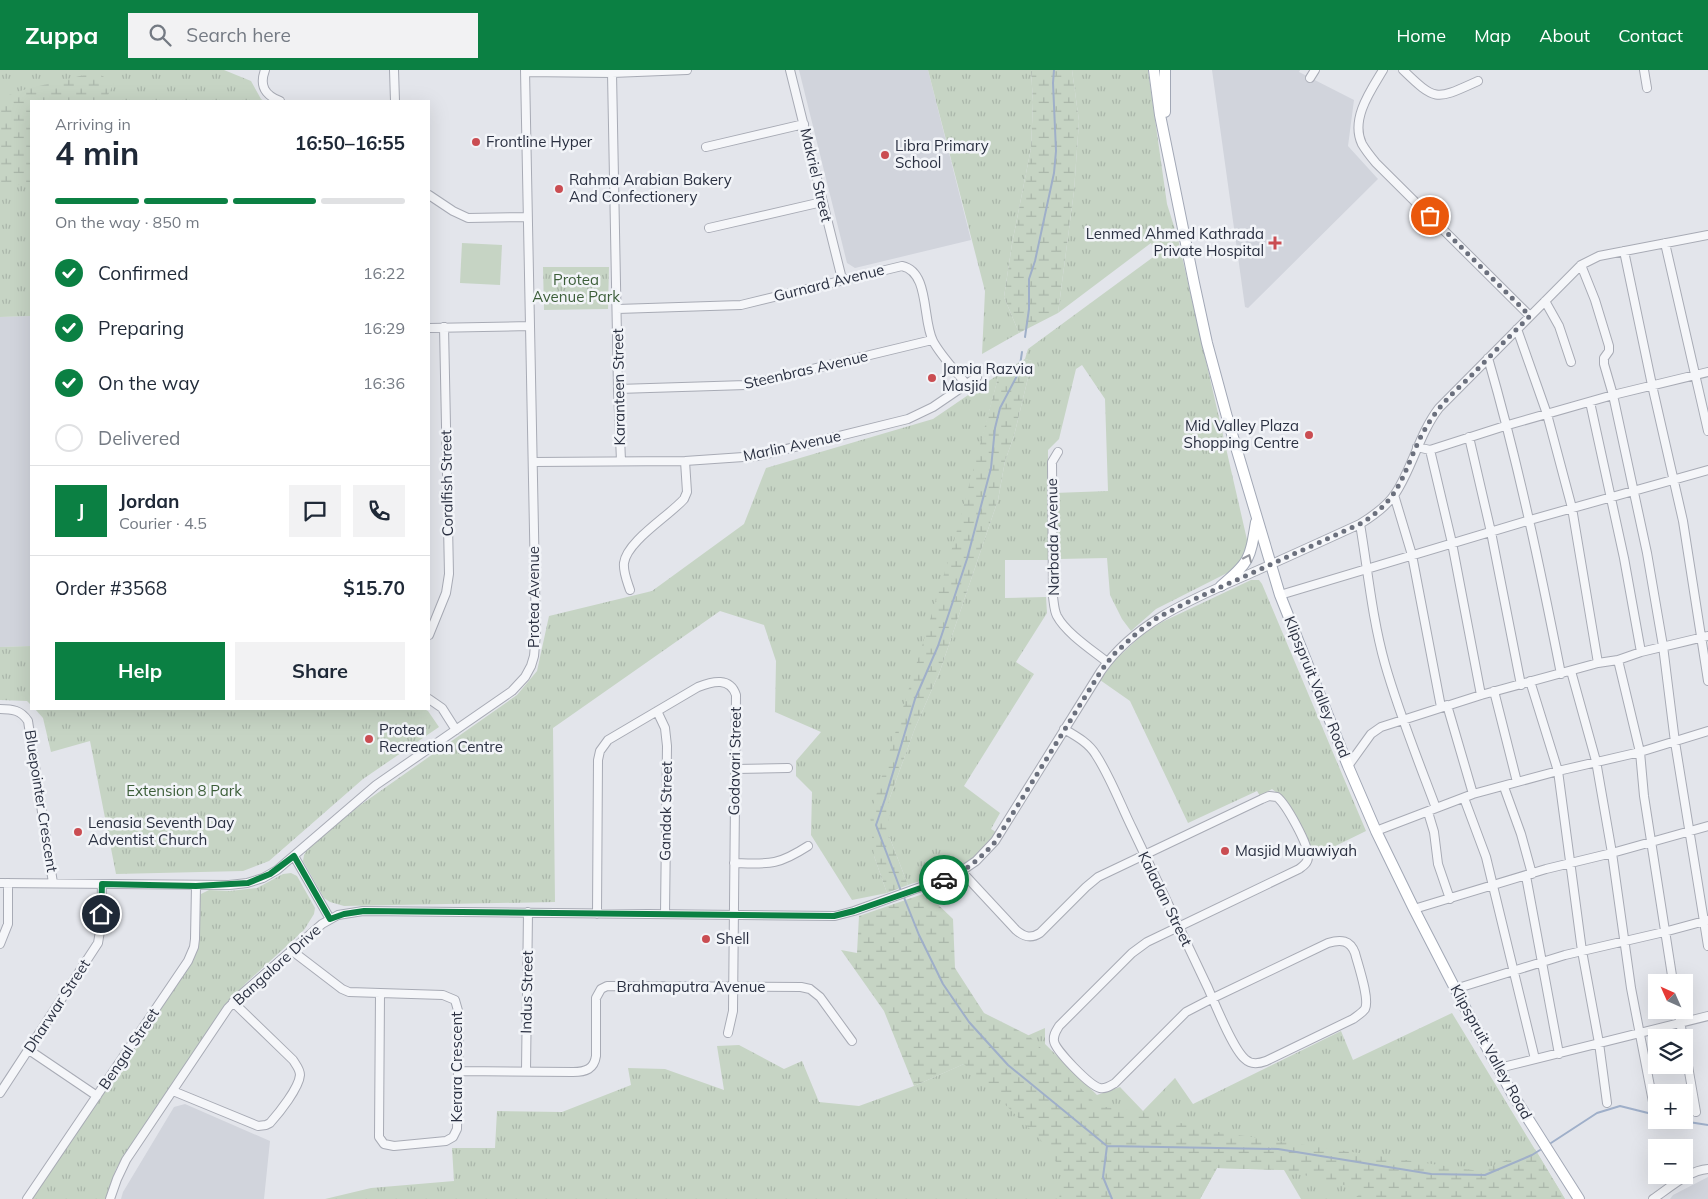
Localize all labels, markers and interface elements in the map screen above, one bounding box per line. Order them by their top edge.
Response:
search box [128,13,478,58]
text: Zuppa [25,20,98,50]
icon: search [146,21,174,49]
text: Search here [186,23,291,47]
text: Home [1396,24,1446,47]
text: Map [1474,24,1511,47]
text: About [1539,24,1590,47]
text: Contact [1618,24,1683,47]
text: Arriving in [55,114,131,134]
street label: Makriel Street [796,126,837,224]
text: 16:50–16:55 [295,131,405,155]
place label: Frontline Hyper [486,132,593,151]
text: 4 min [55,133,139,173]
marker: Frontline Hyper [470,136,482,148]
place label: Libra Primary School [895,136,989,172]
marker: Libra Primary School [879,149,891,161]
place label: Rahma Arabian Bakery And Confectionery [569,170,732,206]
marker: Rahma Arabian Bakery And Confectionery [553,183,565,195]
pin [1409,195,1451,237]
icon: bag [1416,202,1444,230]
text: On the way · 850 m [55,212,200,232]
place label: Lenmed Ahmed Kathrada Private Hospital [1086,224,1264,260]
marker: Lenmed Ahmed Kathrada Private Hospital [1268,236,1282,250]
icon: check [55,259,83,287]
street label: Gurnard Avenue [772,260,886,305]
text: Confirmed [98,261,189,285]
text: 16:22 [363,263,405,283]
park label: Protea Avenue Park [532,270,620,306]
icon: check [55,314,83,342]
text: Preparing [98,316,184,340]
text: 16:29 [363,318,405,338]
street label: Karanteen Street [608,328,629,446]
street label: Steenbras Avenue [742,346,870,393]
place label: Jamia Razvia Masjid [942,359,1033,395]
icon: check [55,369,83,397]
text: On the way [98,371,200,395]
marker: Jamia Razvia Masjid [926,372,938,384]
text: 16:36 [363,373,405,393]
place label: Mid Valley Plaza Shopping Centre [1184,416,1299,452]
text: Delivered [98,426,180,450]
street label: Marlin Avenue [741,426,842,465]
marker: Mid Valley Plaza Shopping Centre [1303,429,1315,441]
street label: Coralfish Street [436,430,457,536]
street label: Narbada Avenue [1042,478,1063,596]
button: chat [289,485,341,537]
button: phone [353,485,405,537]
text: Jordan [119,489,179,513]
text: J [78,499,84,523]
text: Courier · 4.5 [119,513,207,533]
street label: Protea Avenue [524,546,543,648]
one-way arrow [1241,554,1252,563]
text: Order #3568 [55,576,167,600]
text: $15.70 [343,576,405,600]
street label: Klipspruit Valley Road [1280,613,1355,761]
button: Help [55,642,225,700]
button: Share [235,642,405,700]
street label: Godavari Street [724,706,745,815]
place label: Protea Recreation Centre [379,720,503,756]
street label: Bluepointer Crescent [21,728,62,873]
marker: Protea Recreation Centre [363,733,375,745]
street label: Gandak Street [655,761,676,861]
park label: Extension 8 Park [126,781,242,800]
place label: Lenasia Seventh Day Adventist Church [88,813,234,849]
marker: Lenasia Seventh Day Adventist Church [72,826,84,838]
place label: Masjid Muawiyah [1235,841,1357,860]
marker: Masjid Muawiyah [1219,845,1231,857]
street label: Kaladan Street [1134,848,1197,949]
courier [919,855,969,905]
icon: car [930,866,958,894]
pin [80,893,122,935]
icon: home [87,900,115,928]
street label: Bangalore Drive [229,920,325,1009]
place label: Shell [716,929,749,948]
marker: Shell [700,933,712,945]
street label: Indus Street [516,950,537,1034]
street label: Dharwar Street [19,955,94,1056]
north arrow [1648,974,1692,1019]
map controls [1648,974,1693,1184]
street label: Brahmaputra Avenue [617,977,765,996]
street label: Klipspruit Valley Road [1446,981,1536,1123]
street label: Bengal Street [94,1004,163,1093]
street label: Kerara Crescent [447,1012,466,1122]
button: layers [1648,1029,1693,1074]
button: + [1648,1084,1693,1129]
button: − [1648,1139,1693,1184]

